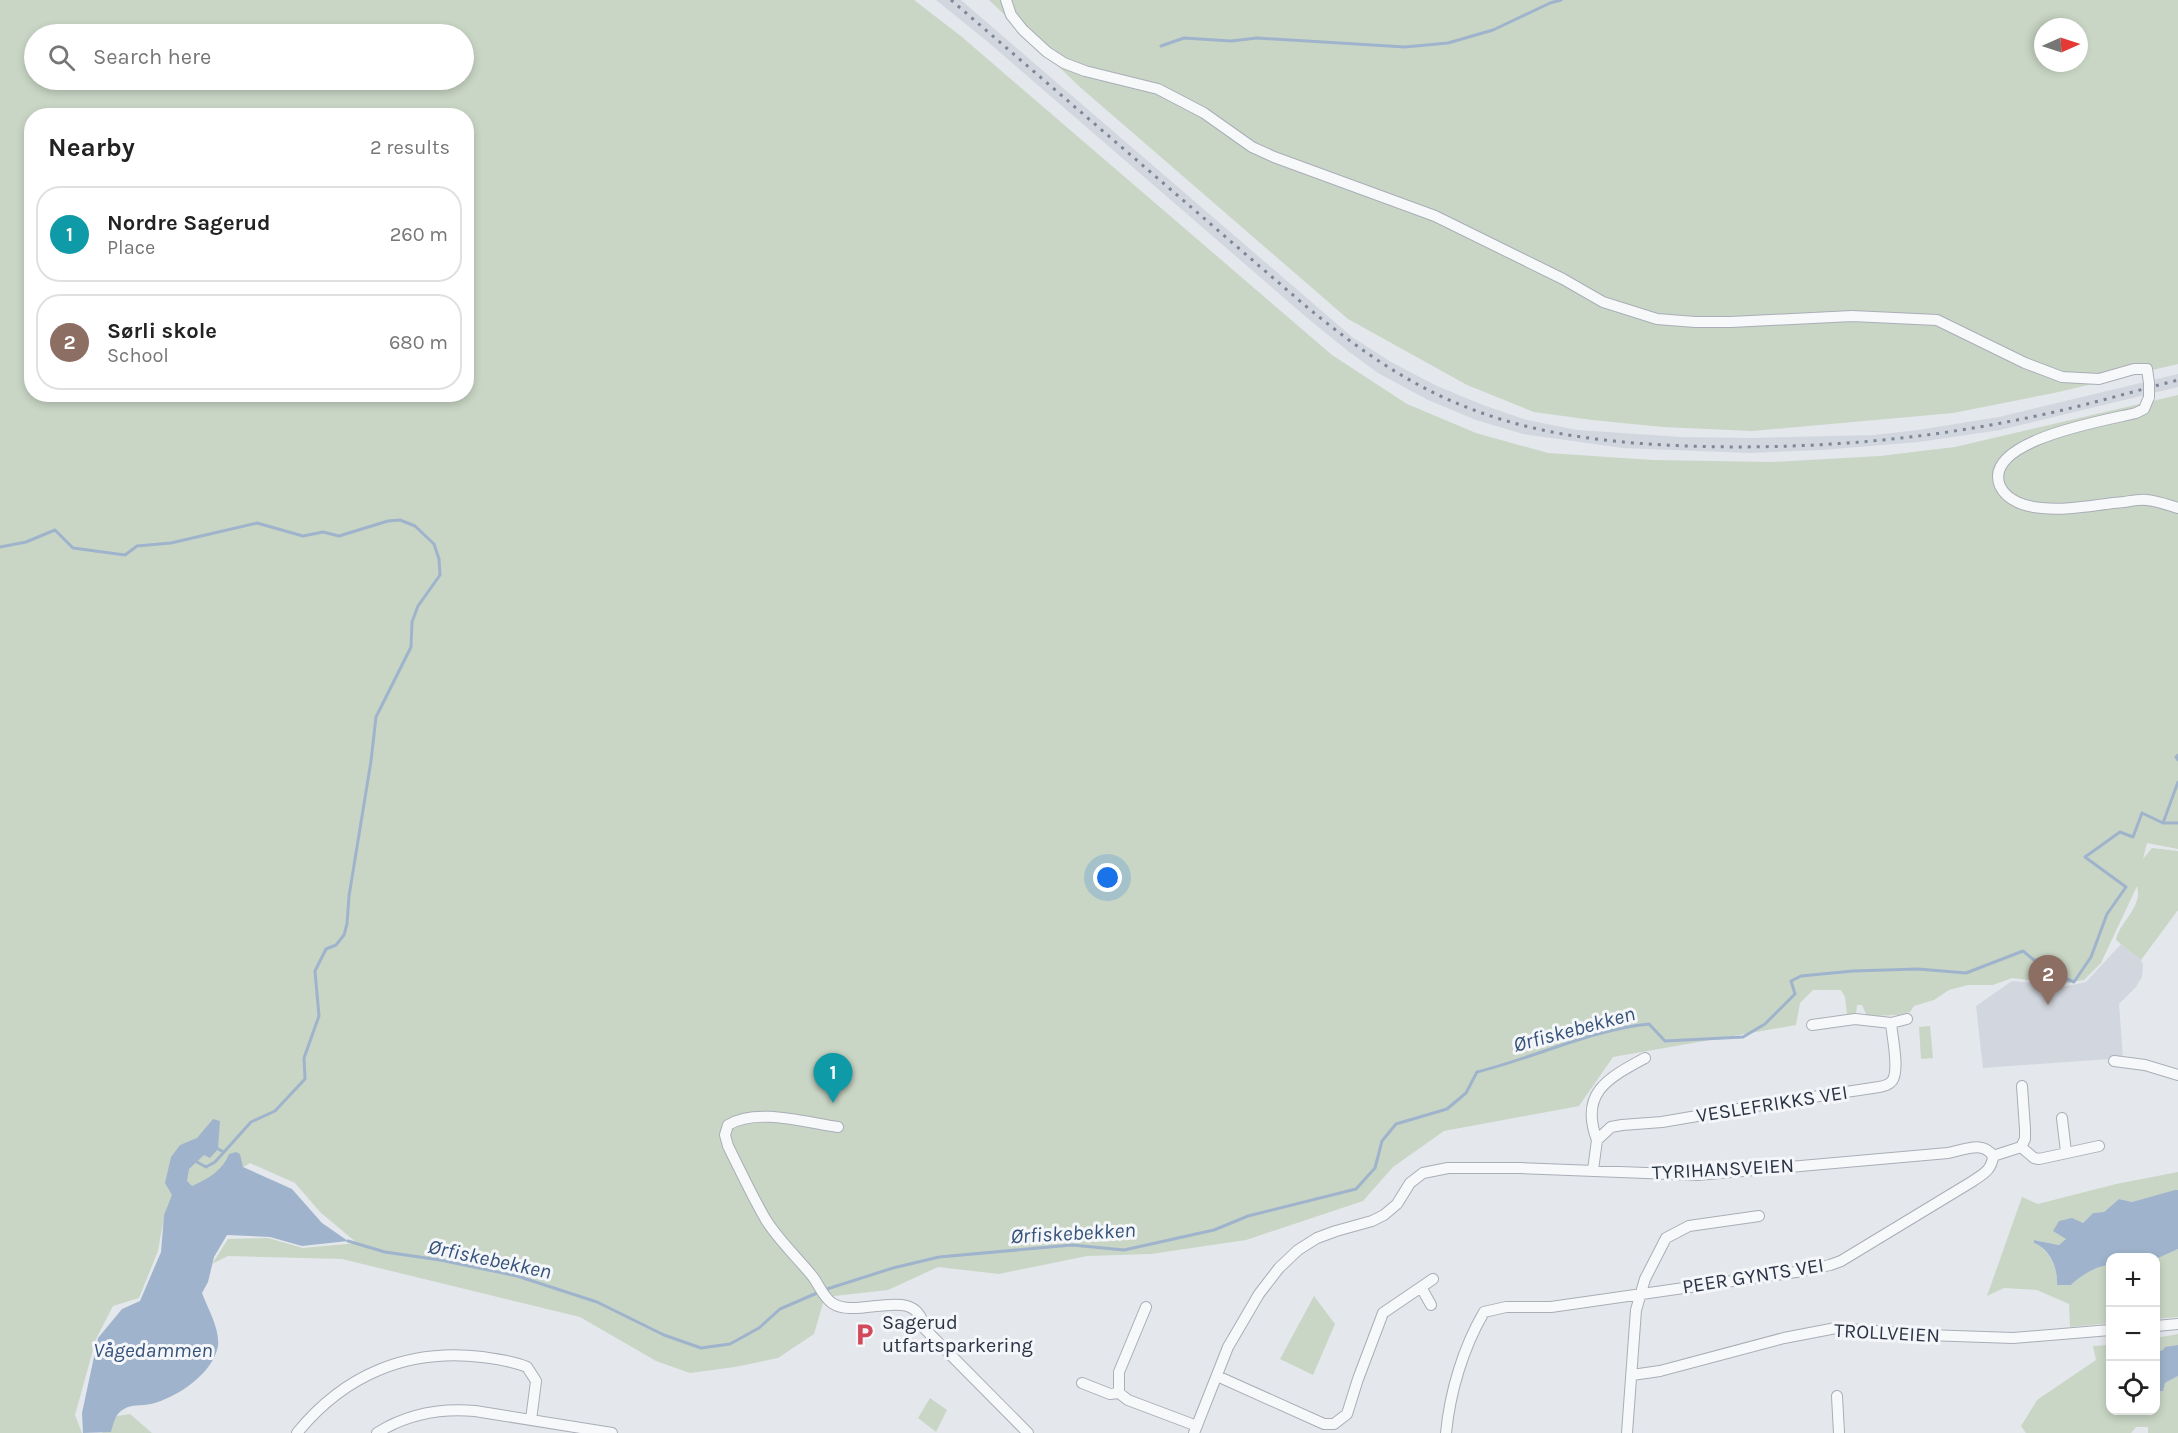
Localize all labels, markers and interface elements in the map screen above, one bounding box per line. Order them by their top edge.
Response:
north arrow [2034,18,2088,72]
search box [24,24,474,90]
icon: search [45,41,78,74]
text: Search here [93,44,211,70]
text: Nearby [48,132,135,163]
text: 2 results [370,136,450,159]
text: Nordre Sagerud [107,210,271,236]
text: 1 [66,223,73,246]
text: 260 m [390,223,448,246]
text: Place [107,236,155,259]
text: Sørli skole [107,318,217,344]
text: 2 [63,331,76,354]
text: 680 m [389,331,448,354]
text: School [107,344,169,367]
your location [1093,863,1122,892]
pin: 2 [2028,956,2068,1005]
water label: Ørfiskebekken [1510,1001,1638,1057]
pin: 1 [814,1054,852,1103]
street label: VESLEFRIKKS VEI [1695,1081,1849,1127]
street label: TYRIHANSVEIEN [1651,1154,1795,1184]
water label: Ørfiskebekken [1010,1218,1136,1248]
water label: Ørfiskebekken [426,1234,554,1284]
street label: PEER GYNTS VEI [1681,1253,1825,1299]
map controls [2106,1253,2160,1415]
button: + [2106,1253,2160,1307]
button: − [2106,1307,2160,1361]
place label: Sagerud utfartsparkering [882,1311,1033,1357]
street label: TROLLVEIEN [1833,1319,1941,1347]
parking icon: Sagerud utfartsparkering [851,1321,877,1347]
water label: Vågedammen [93,1338,213,1362]
button: locate [2106,1361,2160,1415]

